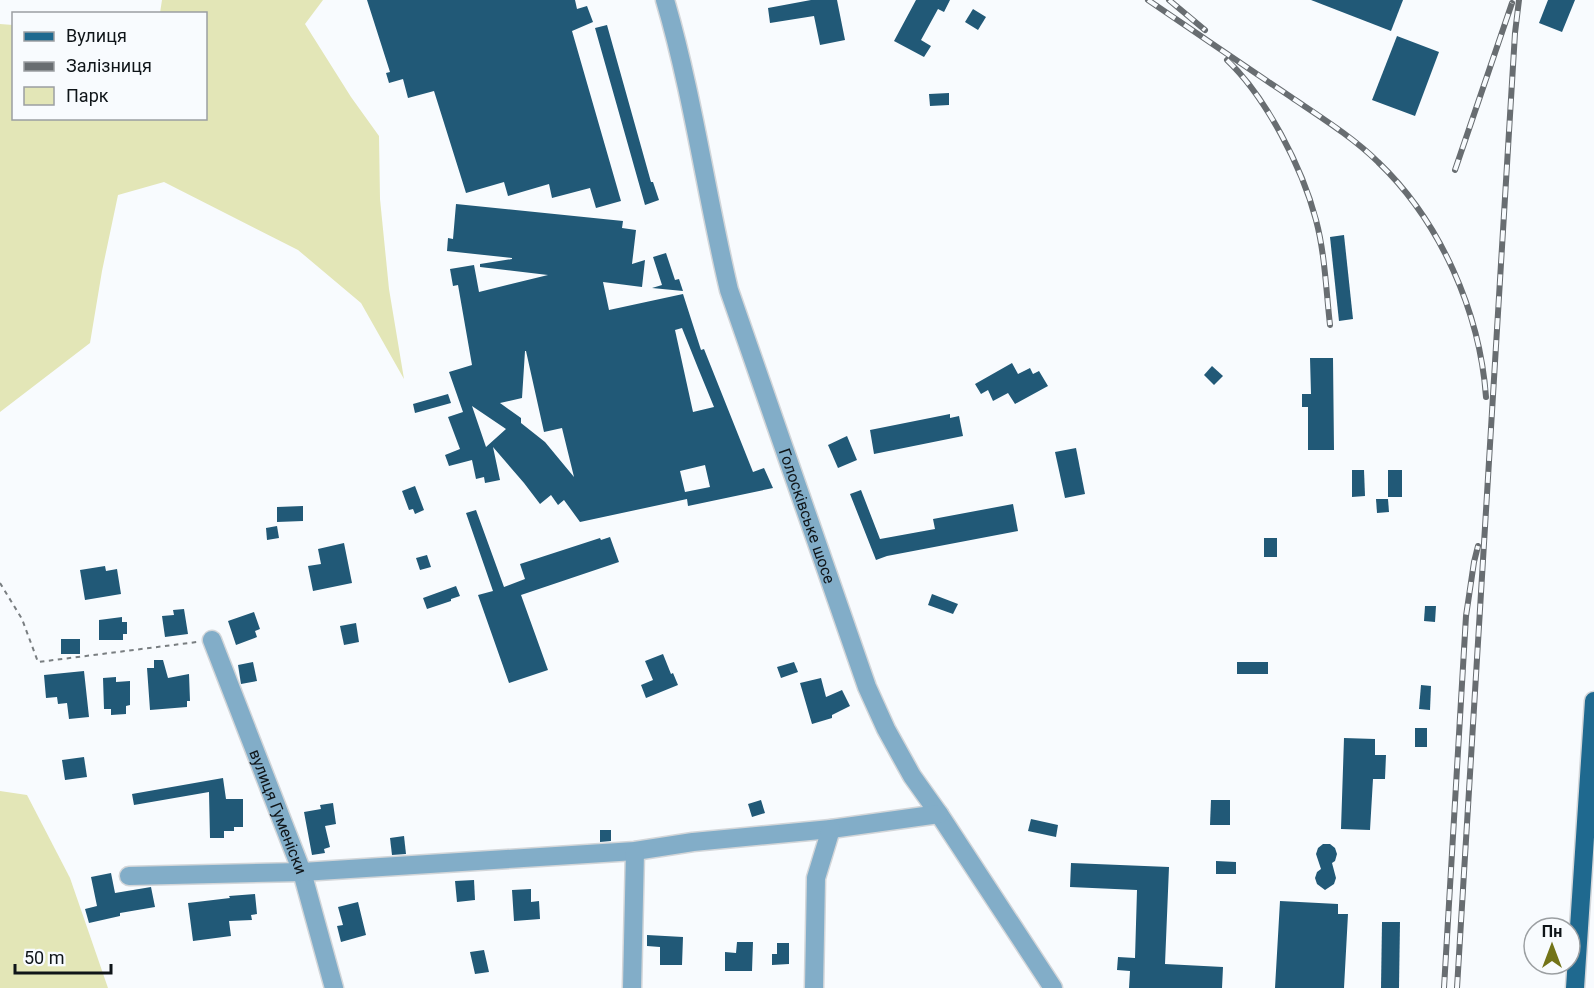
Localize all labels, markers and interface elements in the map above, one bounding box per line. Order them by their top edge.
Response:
legend [12,12,207,120]
text: Вулиця [66,25,127,46]
text: Залізниця [66,55,152,76]
text: Парк [66,85,109,106]
street label: Голосківське шосе [775,446,840,586]
street label: вулиця Гуменіски [246,746,311,877]
north arrow [1522,916,1582,976]
text: Пн [1542,922,1562,941]
scale bar [15,937,111,975]
text: 50 m [24,947,64,968]

